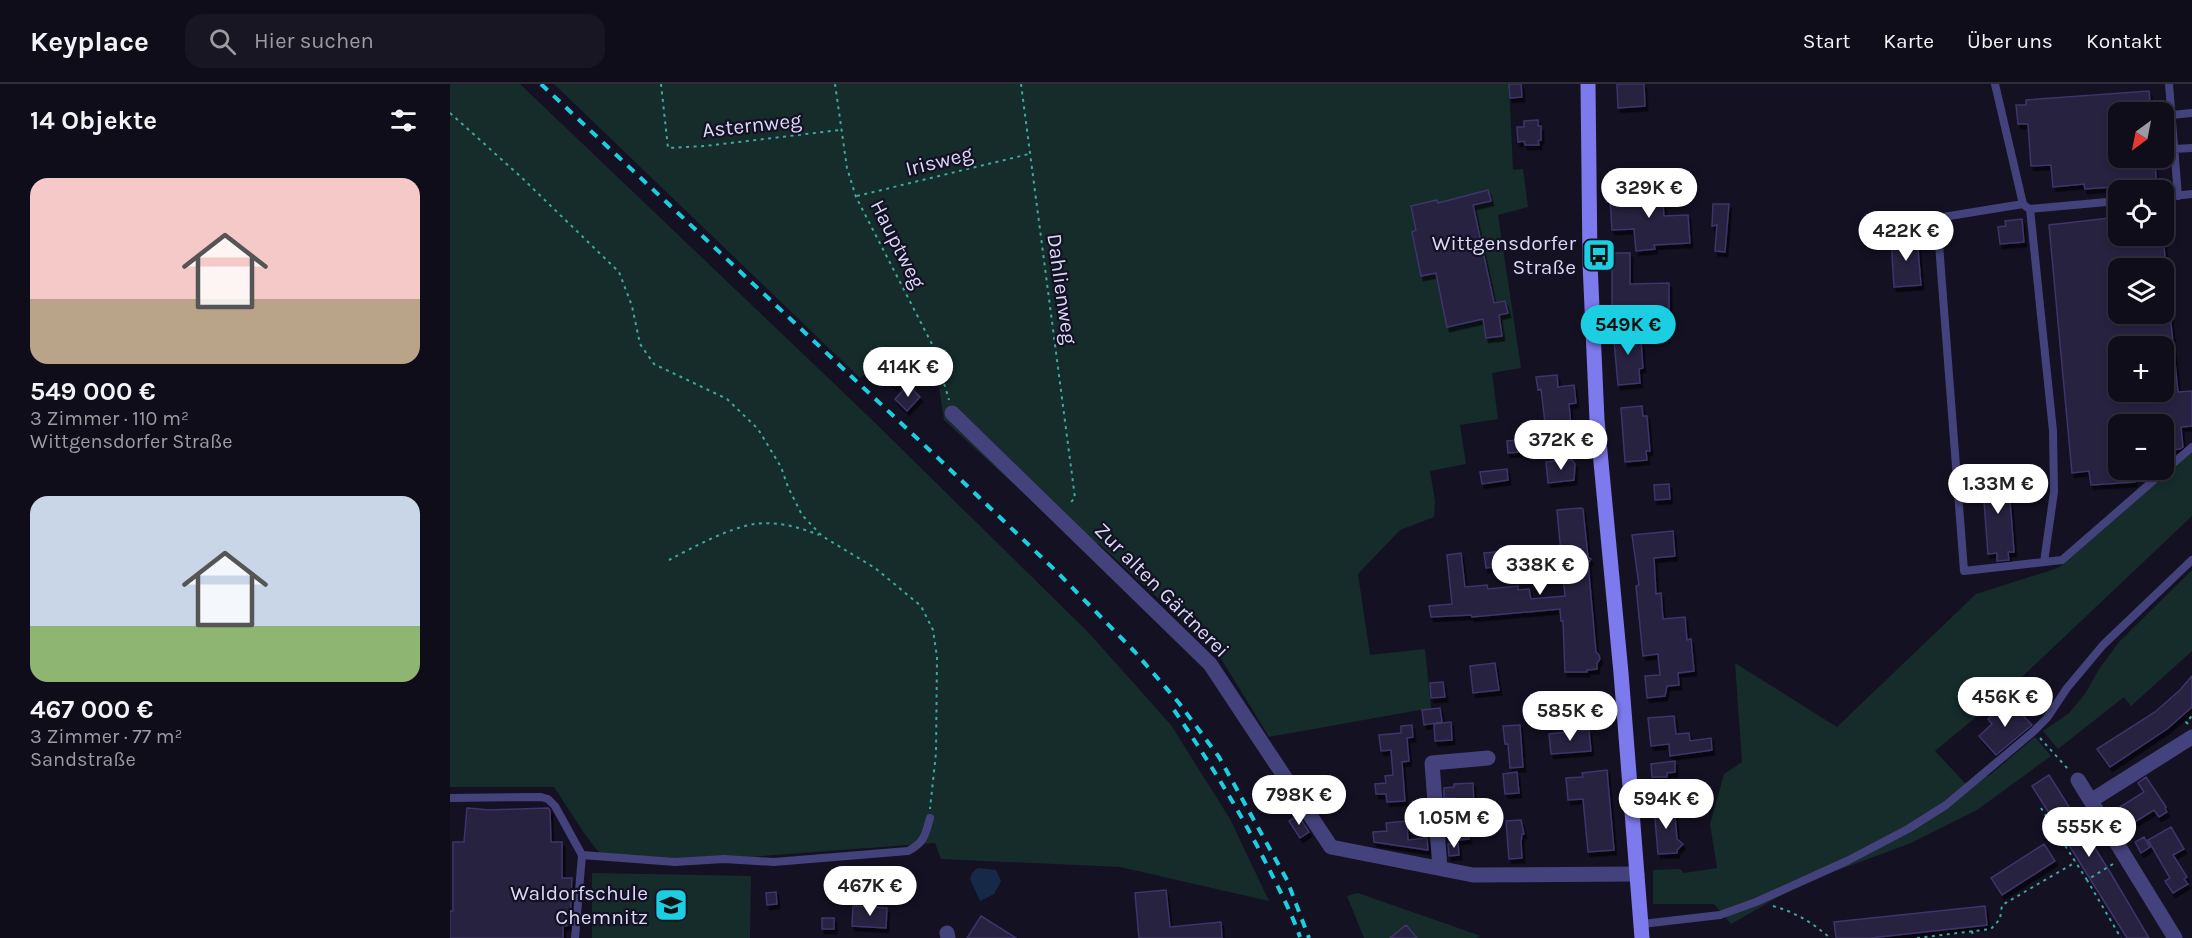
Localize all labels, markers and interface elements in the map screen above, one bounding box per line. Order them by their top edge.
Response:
search box [185,14,605,68]
text: Keyplace [30,25,149,58]
icon: search [206,25,239,58]
text: Hier suchen [254,28,374,54]
text: Start [1803,29,1850,53]
text: Karte [1883,29,1934,53]
text: Über uns [1967,29,2053,53]
text: Kontakt [2086,29,2162,53]
north arrow [2108,102,2174,168]
map controls [2108,102,2174,480]
icon: filters [387,104,420,137]
text: 14 Objekte [30,105,157,136]
street label: Asternweg [701,108,803,142]
street label: Irisweg [903,141,975,181]
pin: 329K € [1600,168,1698,219]
text: 329K € [1615,176,1683,199]
button: locate [2108,180,2174,246]
street label: Hauptweg [865,196,931,292]
pin: 422K € [1857,211,1955,262]
icon: home [171,217,279,325]
text: 422K € [1873,219,1939,242]
place label: Wittgensdorfer Straße [1432,231,1576,279]
street label: Dahlienweg [1042,232,1082,346]
bus stop icon: Wittgensdorfer Straße [1581,237,1617,273]
button: layers [2108,258,2174,324]
pin: 549K € [1579,305,1677,356]
text: 549K € [1595,313,1661,336]
button: + [2108,336,2174,402]
pin: 414K € [859,347,957,398]
text: 414K € [877,355,939,378]
text: 549 000 € [30,376,155,407]
text: 3 Zimmer · 110 m² [30,407,189,430]
button: − [2108,414,2174,480]
pin: 372K € [1512,420,1610,471]
text: 372K € [1528,428,1594,451]
text: Wittgensdorfer Straße [30,430,233,453]
pin: 1.33M € [1943,464,2053,515]
text: 1.33M € [1962,472,2034,495]
street label: Zur alten Gärtnerei [1090,518,1234,662]
icon: home [171,535,279,643]
pin: 338K € [1491,545,1589,596]
text: 338K € [1506,553,1574,576]
pin: 456K € [1956,677,2054,728]
text: 456K € [1972,685,2038,708]
pin: 585K € [1521,691,1619,742]
text: 467 000 € [30,694,153,725]
text: 585K € [1536,699,1604,722]
text: 3 Zimmer · 77 m² [30,725,183,748]
text: Sandstraße [30,748,136,771]
pin: 798K € [1250,775,1348,826]
pin: 594K € [1617,779,1715,830]
text: 798K € [1266,783,1332,806]
text: 594K € [1633,787,1699,810]
pin: 1.05M € [1399,798,1509,849]
text: 1.05M € [1419,806,1489,829]
pin: 555K € [2040,807,2138,858]
text: 555K € [2056,815,2122,838]
pin: 467K € [821,866,919,917]
text: 467K € [838,874,902,897]
place label: Waldorfschule Chemnitz [510,881,648,929]
school or university icon: Waldorfschule Chemnitz [653,887,689,923]

